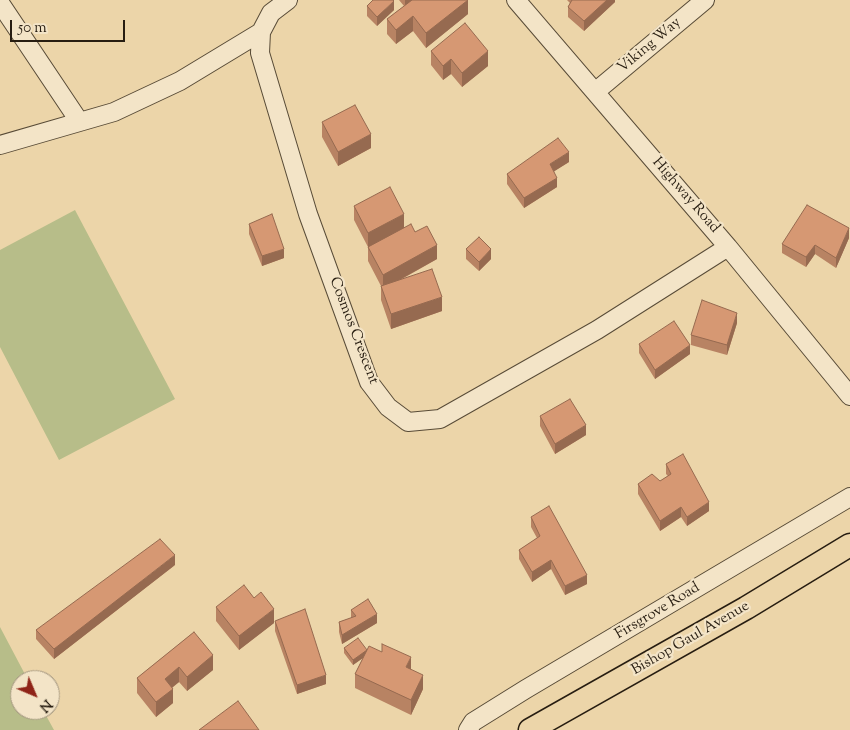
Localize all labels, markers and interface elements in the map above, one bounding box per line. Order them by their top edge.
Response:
scale bar [12,10,128,42]
street label: Viking Way [615,14,685,78]
text: 50 m [18,18,47,39]
street label: Highway Road [647,154,723,238]
street label: Cosmos Crescent [324,275,382,387]
street label: Firsgrove Road [612,580,704,644]
street label: Bishop Gaul Avenue [629,598,753,680]
north arrow [10,670,60,720]
text: N [34,694,56,716]

